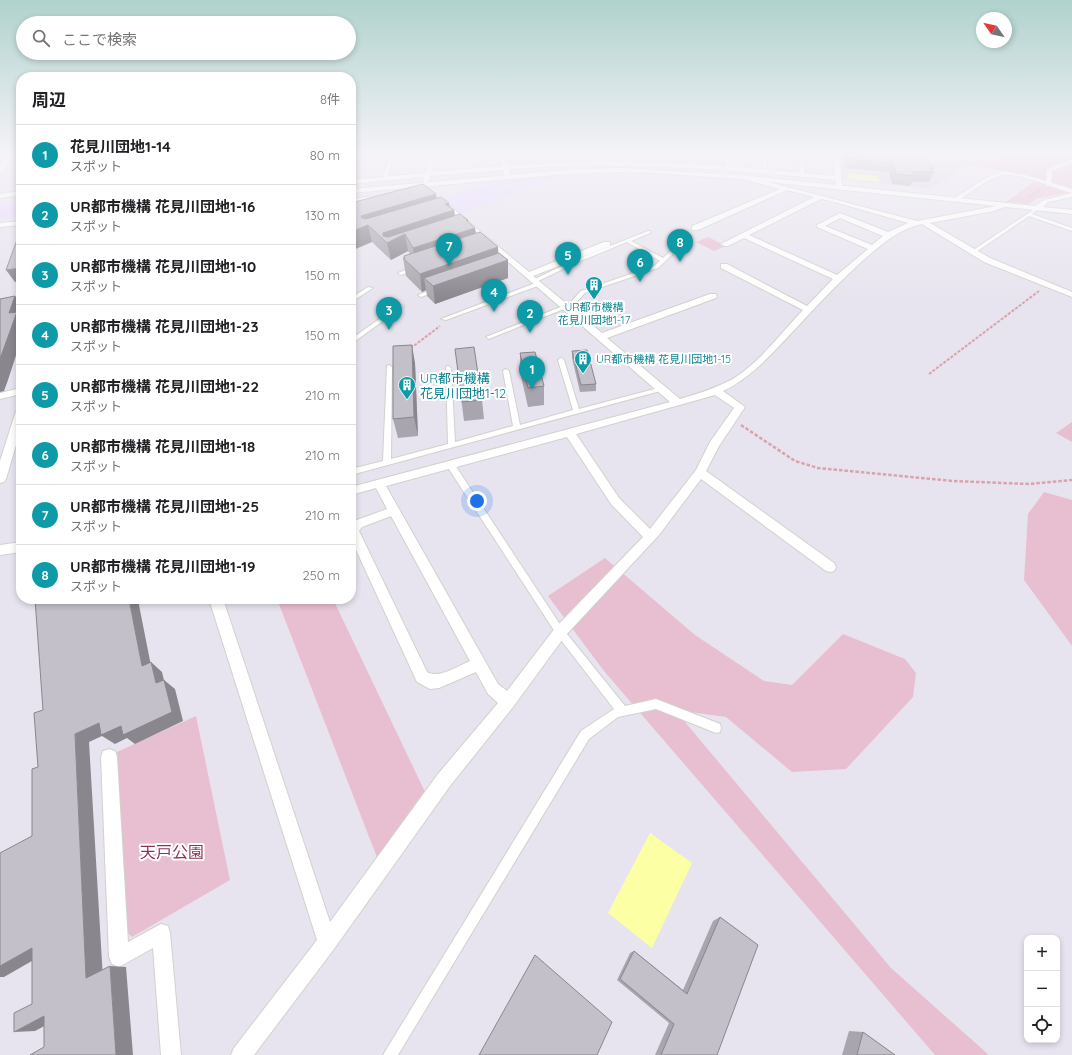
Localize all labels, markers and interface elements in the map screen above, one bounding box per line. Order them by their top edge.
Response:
north arrow [976,12,1012,48]
search box [16,16,356,60]
icon: search [30,27,52,49]
text: ここで検索 [62,30,137,49]
text: 周辺 [32,89,66,110]
text: 8件 [320,91,340,107]
text: 花見川団地1-14 [70,137,171,156]
text: 1 [42,147,48,163]
text: 80 m [310,147,340,163]
text: スポット [70,158,122,174]
text: UR都市機構 花見川団地1-16 [70,197,255,216]
text: 2 [41,207,49,223]
text: 130 m [305,207,340,223]
text: スポット [70,218,122,234]
pin: 8 [667,229,693,262]
pin: 7 [436,233,462,266]
pin: 5 [555,242,581,275]
pin: 6 [627,249,653,282]
text: UR都市機構 花見川団地1-10 [70,257,256,276]
text: 3 [42,267,48,283]
text: 150 m [305,267,340,283]
building icon: UR都市機構 花見川団地1-17 [584,275,604,300]
text: スポット [70,278,122,294]
pin: 4 [481,279,507,312]
pin: 3 [376,297,402,330]
pin: 2 [517,300,543,333]
place label: UR都市機構 花見川団地1-17 [558,300,631,327]
text: UR都市機構 花見川団地1-23 [70,317,258,336]
text: 4 [41,327,49,343]
text: 150 m [305,327,340,343]
text: スポット [70,338,122,354]
building icon: UR都市機構 花見川団地1-15 [573,349,593,374]
place label: UR都市機構 花見川団地1-15 [596,352,731,366]
pin: 1 [519,356,545,389]
place label: UR都市機構 花見川団地1-12 [420,370,506,401]
building icon: UR都市機構 花見川団地1-12 [397,375,417,400]
text: UR都市機構 花見川団地1-22 [70,377,259,396]
text: 5 [41,387,49,403]
text: 210 m [305,387,340,403]
text: スポット [70,398,122,414]
text: UR都市機構 花見川団地1-18 [70,437,255,456]
text: 6 [41,447,49,463]
text: 210 m [305,447,340,463]
text: スポット [70,458,122,474]
your location [467,491,487,511]
text: UR都市機構 花見川団地1-25 [70,497,259,516]
text: 7 [41,507,49,523]
text: 210 m [305,507,340,523]
text: スポット [70,518,122,534]
text: UR都市機構 花見川団地1-19 [70,557,256,576]
text: 8 [41,567,49,583]
text: 250 m [303,567,340,583]
text: スポット [70,578,122,594]
park label: 天戸公園 [140,842,204,862]
map controls [1024,935,1060,1043]
button: + [1024,935,1060,971]
button: − [1024,971,1060,1007]
button: locate [1024,1007,1060,1043]

